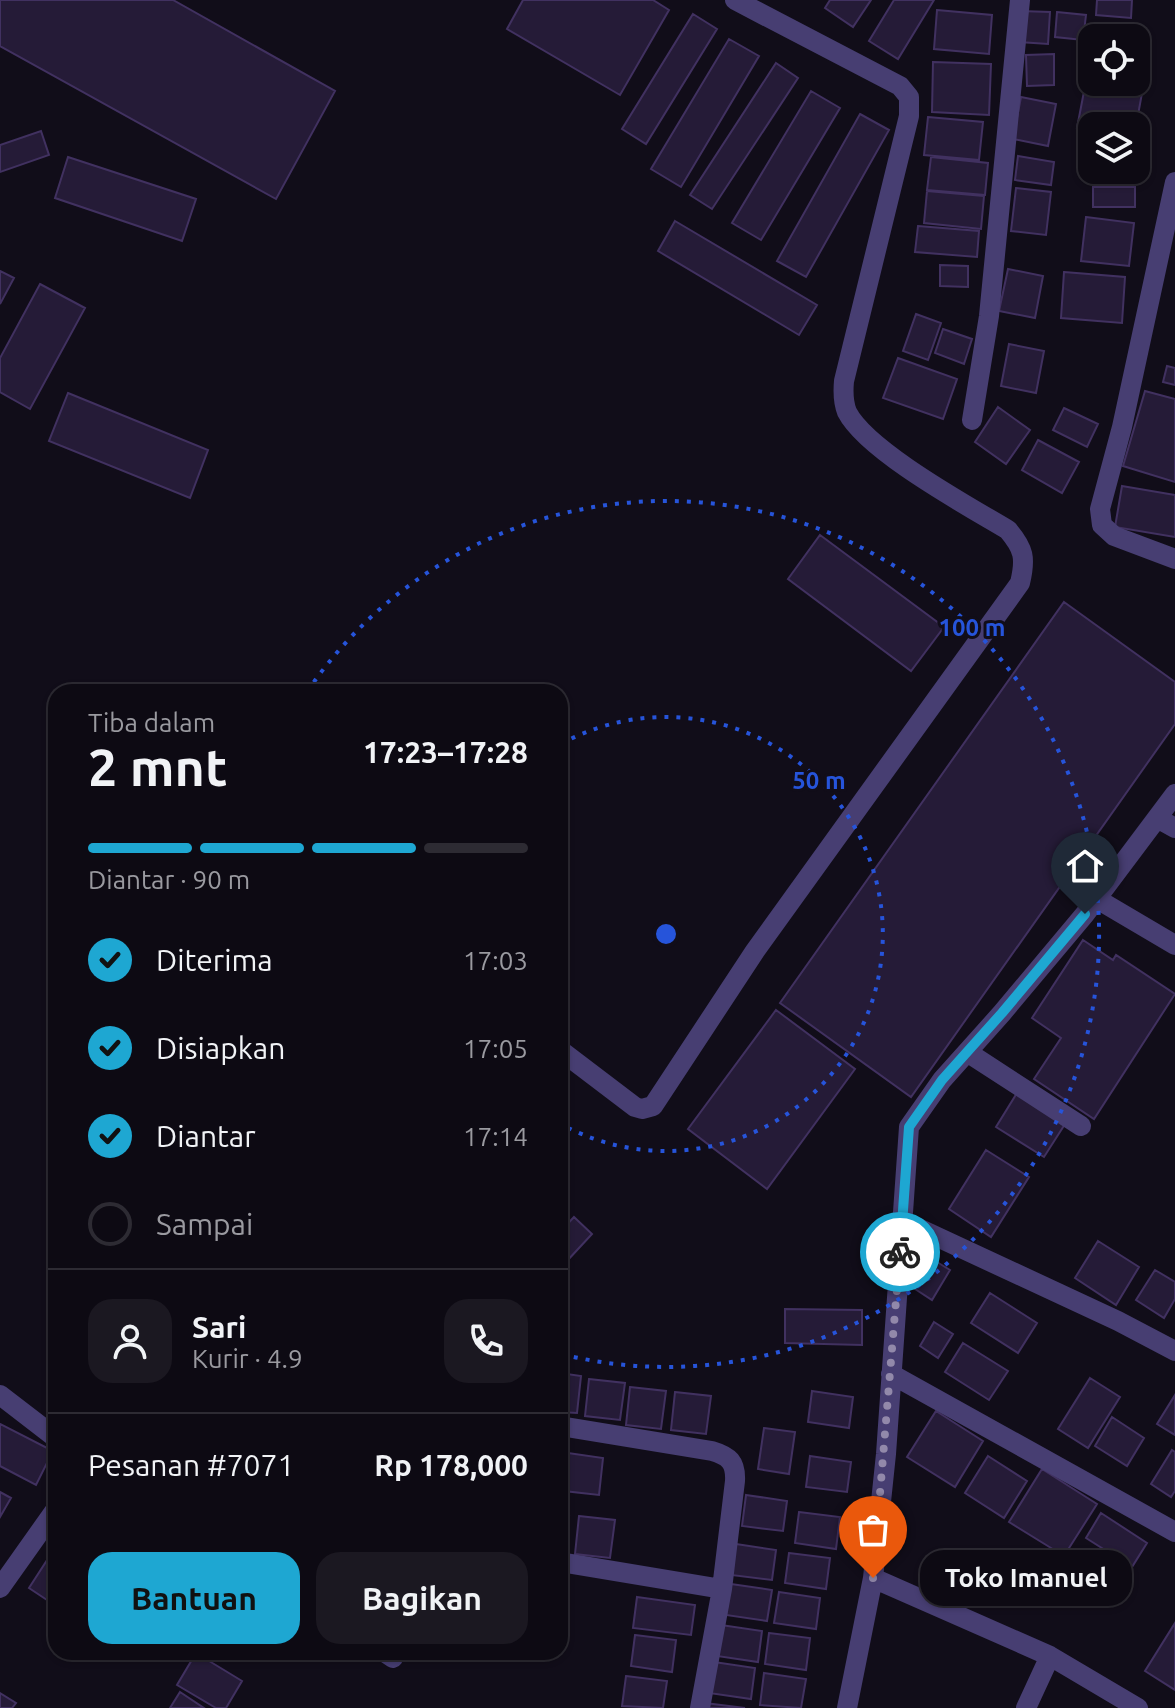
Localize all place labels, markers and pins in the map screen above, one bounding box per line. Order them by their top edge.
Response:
pin [1051,832,1119,914]
centre of rings [652,920,680,948]
pin [839,1496,907,1578]
callout: Toko Imanuel [921,1550,1133,1606]

